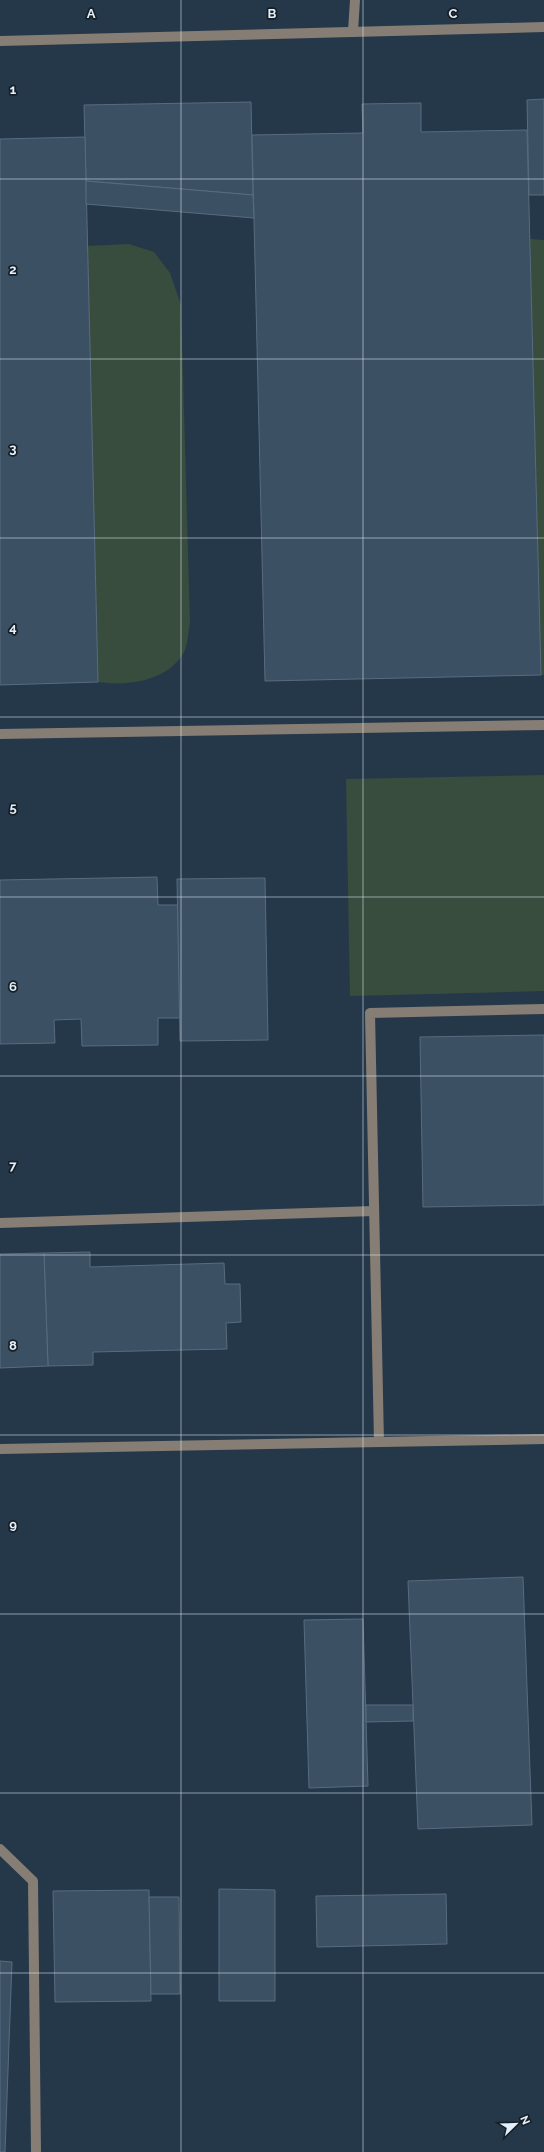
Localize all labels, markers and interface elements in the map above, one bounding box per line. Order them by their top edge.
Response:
text: A [87,6,96,21]
text: B [268,6,277,21]
text: C [449,6,458,21]
text: 1 [10,82,17,97]
text: 2 [9,262,17,277]
text: 3 [9,441,17,456]
text: 4 [9,620,17,635]
text: 5 [9,800,17,815]
text: 6 [9,979,17,994]
text: 7 [9,1158,17,1173]
text: 8 [9,1338,17,1353]
text: 9 [9,1517,17,1532]
north arrow [496,2104,536,2144]
text: N [517,2114,532,2127]

